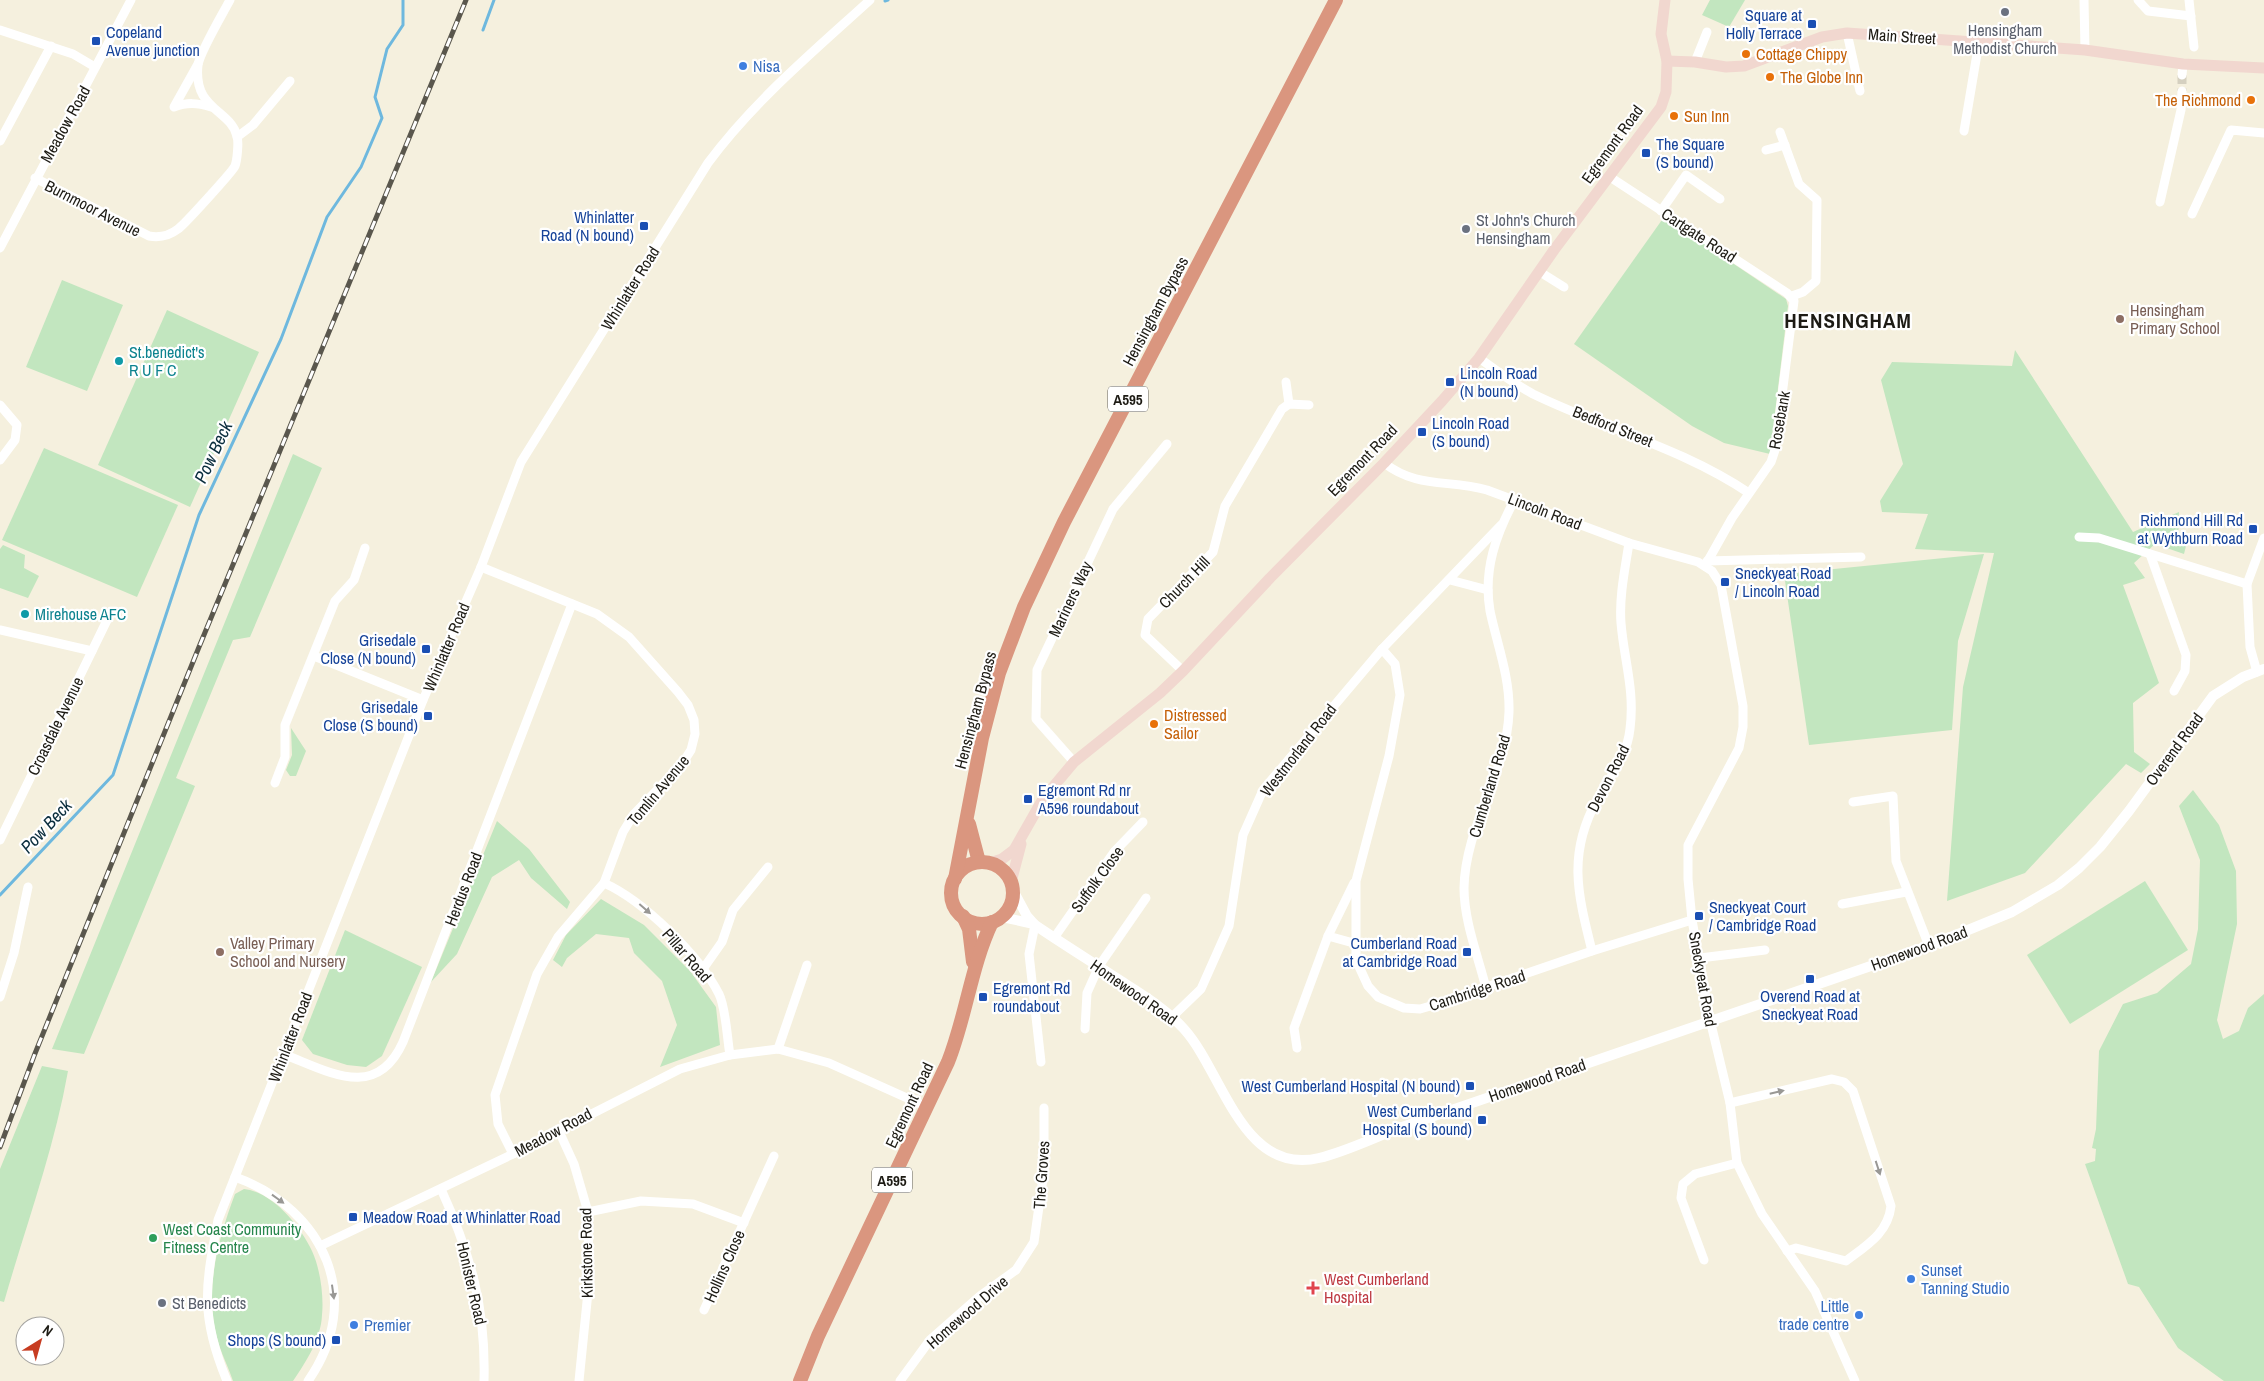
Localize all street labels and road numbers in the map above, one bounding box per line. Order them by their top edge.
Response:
street label: Main Street [1867,23,1937,49]
street label: Meadow Road [35,82,95,166]
street label: Egremont Road [1576,100,1648,188]
street label: Burnmoor Avenue [41,174,145,242]
street label: Cartgate Road [1657,203,1741,267]
street label: Whinlatter Road [596,242,664,334]
street label: Hensingham Bypass [1117,252,1193,370]
road number: A595 [1108,386,1148,412]
street label: Rosebank [1763,389,1795,451]
street label: Bedford Street [1570,400,1657,452]
street label: Egremont Road [1322,419,1402,501]
street label: Lincoln Road [1505,487,1585,535]
street label: Church Hill [1154,551,1215,613]
street label: Mariners Way [1043,557,1097,640]
street label: Whinlatter Road [417,599,475,695]
street label: Hensingham Bypass [949,649,1001,771]
street label: Croasdale Avenue [22,673,88,779]
street label: Westmorland Road [1255,699,1341,801]
street label: Overend Road [2140,708,2208,790]
street label: Cumberland Road [1463,732,1515,840]
street label: Devon Road [1582,741,1634,815]
street label: Tomlin Avenue [622,750,694,830]
street label: Suffolk Close [1065,841,1129,917]
street label: Herdus Road [439,849,487,929]
street label: Homewood Road [1868,920,1970,976]
street label: Pillar Road [657,923,717,987]
street label: Sneckyeat Road [1684,930,1722,1028]
street label: Homewood Road [1086,954,1182,1030]
street label: Cambridge Road [1426,964,1528,1016]
street label: Whinlatter Road [263,989,317,1085]
street label: Homewood Road [1485,1053,1589,1107]
street label: Egremont Road [880,1059,938,1151]
street label: Meadow Road [510,1102,596,1162]
street label: The Groves [1028,1140,1054,1210]
road number: A595 [872,1168,912,1192]
street label: Kirkstone Road [574,1208,598,1298]
street label: Hollins Close [698,1226,750,1306]
street label: Honister Road [452,1239,492,1327]
street label: Homewood Drive [922,1270,1012,1354]

